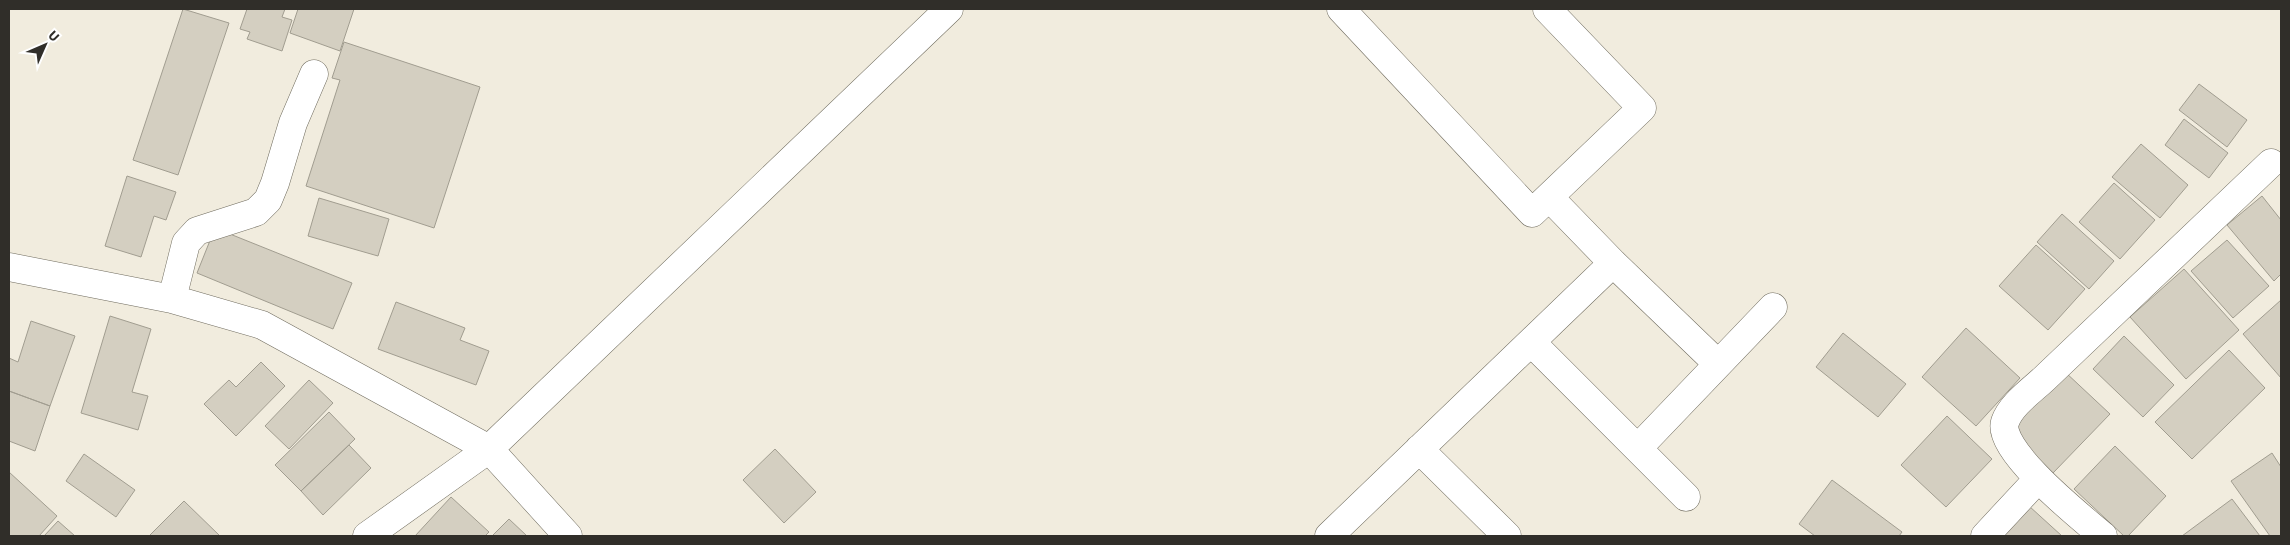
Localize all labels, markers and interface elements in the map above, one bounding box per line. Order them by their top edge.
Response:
north arrow [20,20,70,70]
text: U [43,26,64,47]

